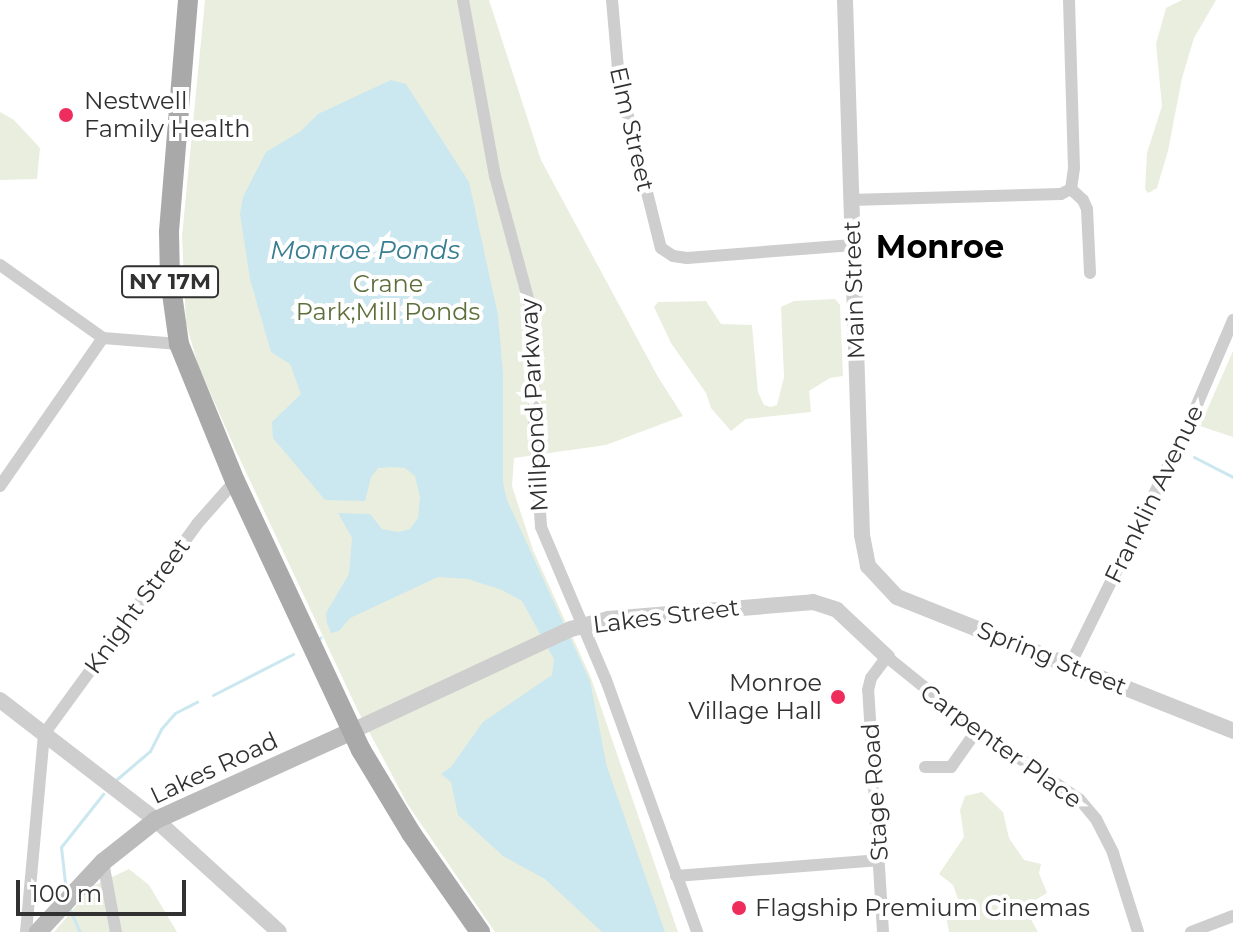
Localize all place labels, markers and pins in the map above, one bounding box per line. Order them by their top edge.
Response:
place label: Nestwell Family Health [84,87,250,143]
marker: Nestwell Family Health [55,104,77,126]
place label: Monroe Village Hall [688,669,822,725]
marker: Monroe Village Hall [829,688,847,706]
place label: Flagship Premium Cinemas [755,894,1090,922]
marker: Flagship Premium Cinemas [730,899,748,917]

